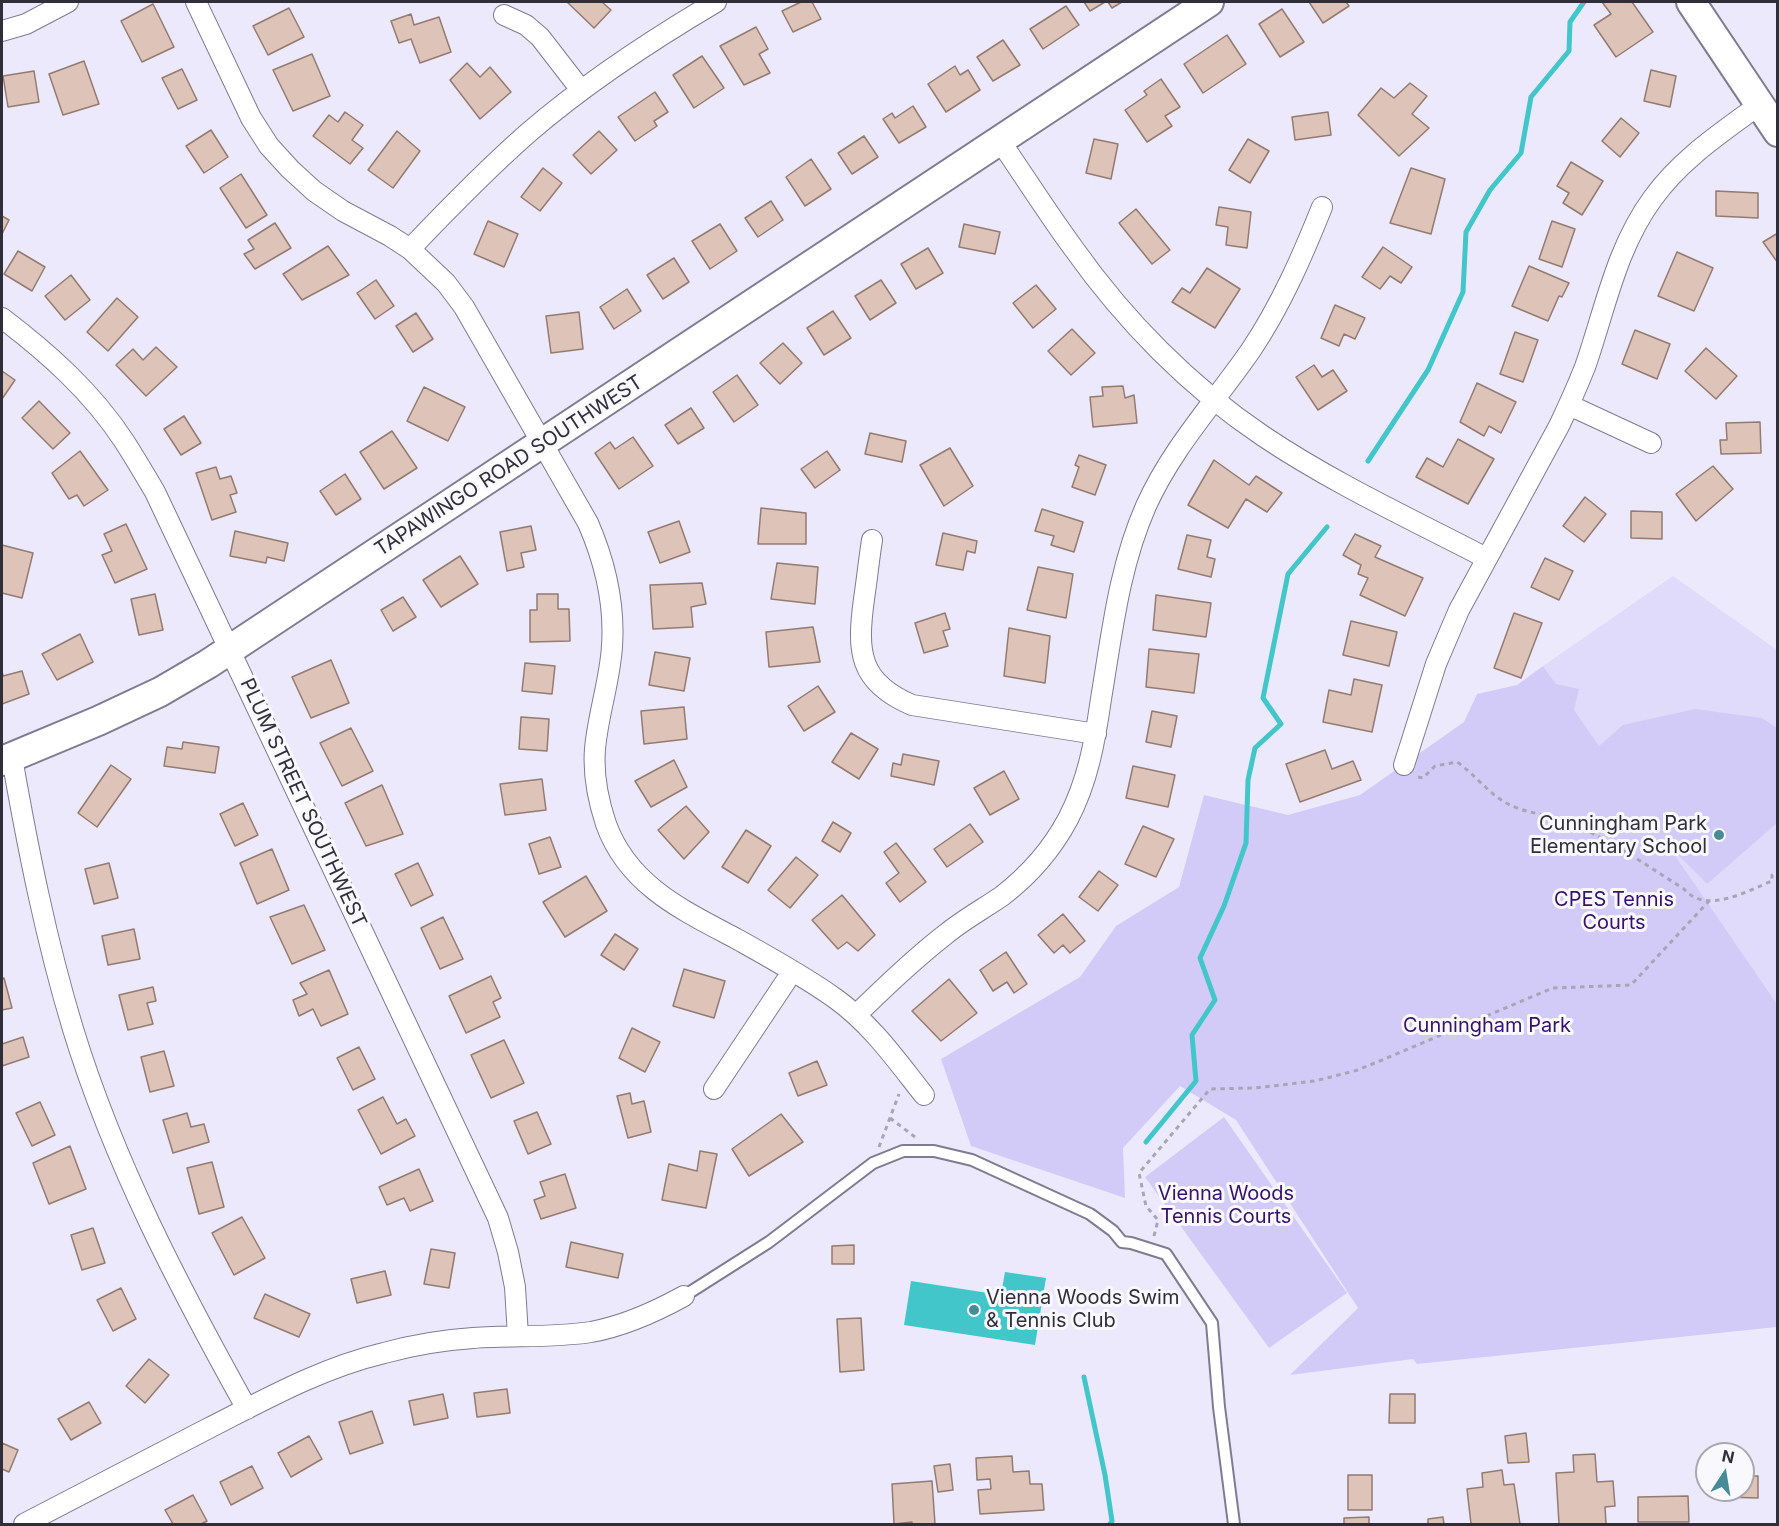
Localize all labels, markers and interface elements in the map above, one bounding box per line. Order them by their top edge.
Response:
street label: TAPAWINGO ROAD SOUTHWEST [371,370,647,562]
street label: PLUM STREET SOUTHWEST [235,675,371,931]
place label: Cunningham Park Elementary School [1530,812,1707,859]
marker: Cunningham Park Elementary School [1712,828,1726,842]
park label: CPES Tennis Courts [1554,888,1674,935]
park label: Cunningham Park [1403,1014,1571,1038]
park label: Vienna Woods Tennis Courts [1158,1182,1294,1229]
place label: Vienna Woods Swim & Tennis Club [986,1286,1179,1333]
marker: Vienna Woods Swim & Tennis Club [967,1303,981,1317]
north arrow [1695,1442,1755,1502]
text: N [1720,1445,1736,1467]

